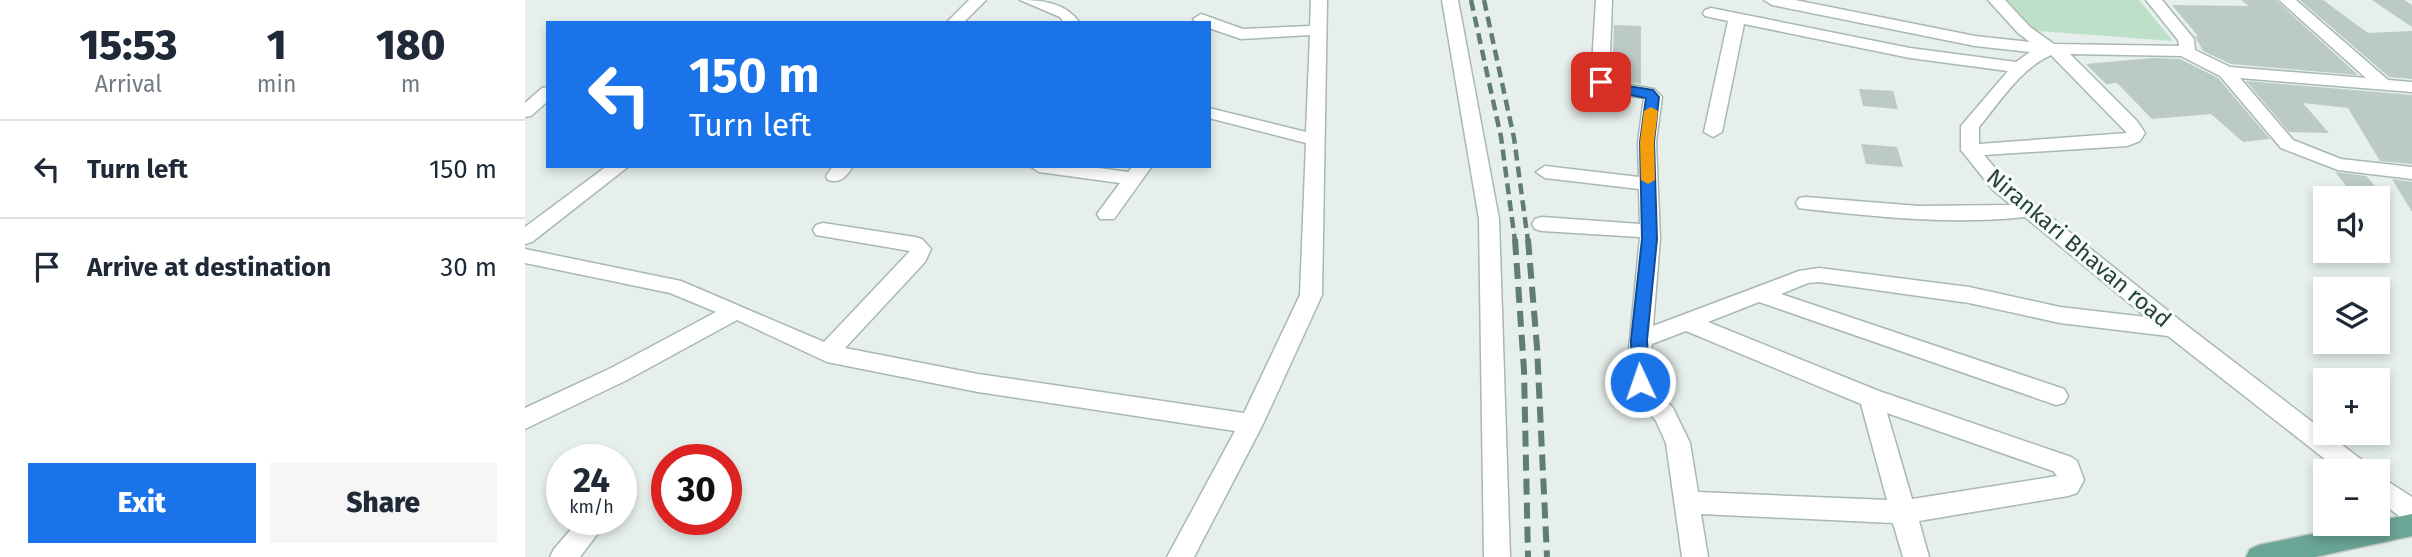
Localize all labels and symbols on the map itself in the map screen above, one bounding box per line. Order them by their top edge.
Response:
pin [1571,52,1631,112]
street label: Nirankari Bhavan road [1981,163,2177,333]
position arrow [1603,345,1677,419]
speed limit sign: 30 [651,444,742,535]

